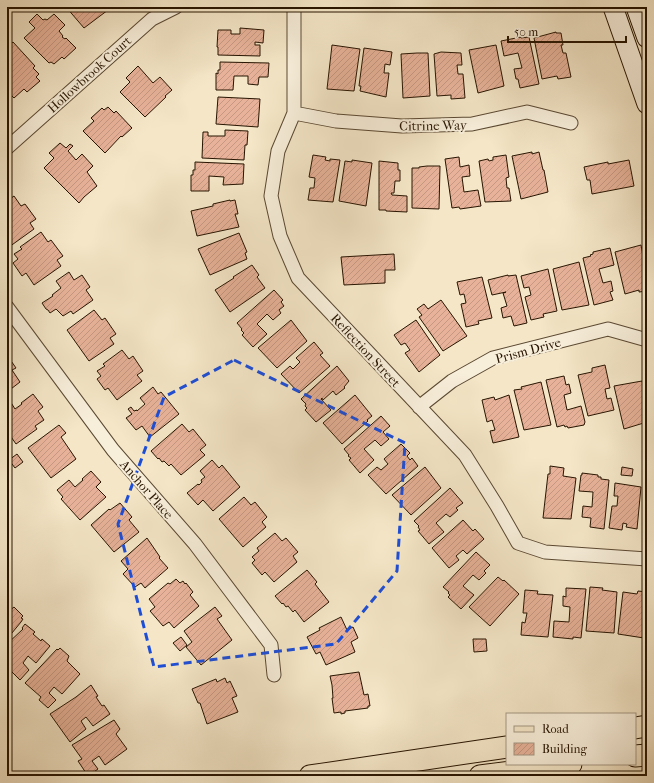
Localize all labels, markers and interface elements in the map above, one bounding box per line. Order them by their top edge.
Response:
scale bar [508,18,626,44]
text: 50 m [514,25,538,39]
street label: Hollowbrook Court [44,33,134,116]
street label: Citrine Way [399,117,468,134]
street label: Reflection Street [328,311,404,390]
street label: Prism Drive [494,334,563,366]
street label: Anchor Place [116,456,177,522]
legend [506,713,636,765]
text: Road [542,722,569,736]
text: Building [542,742,587,756]

